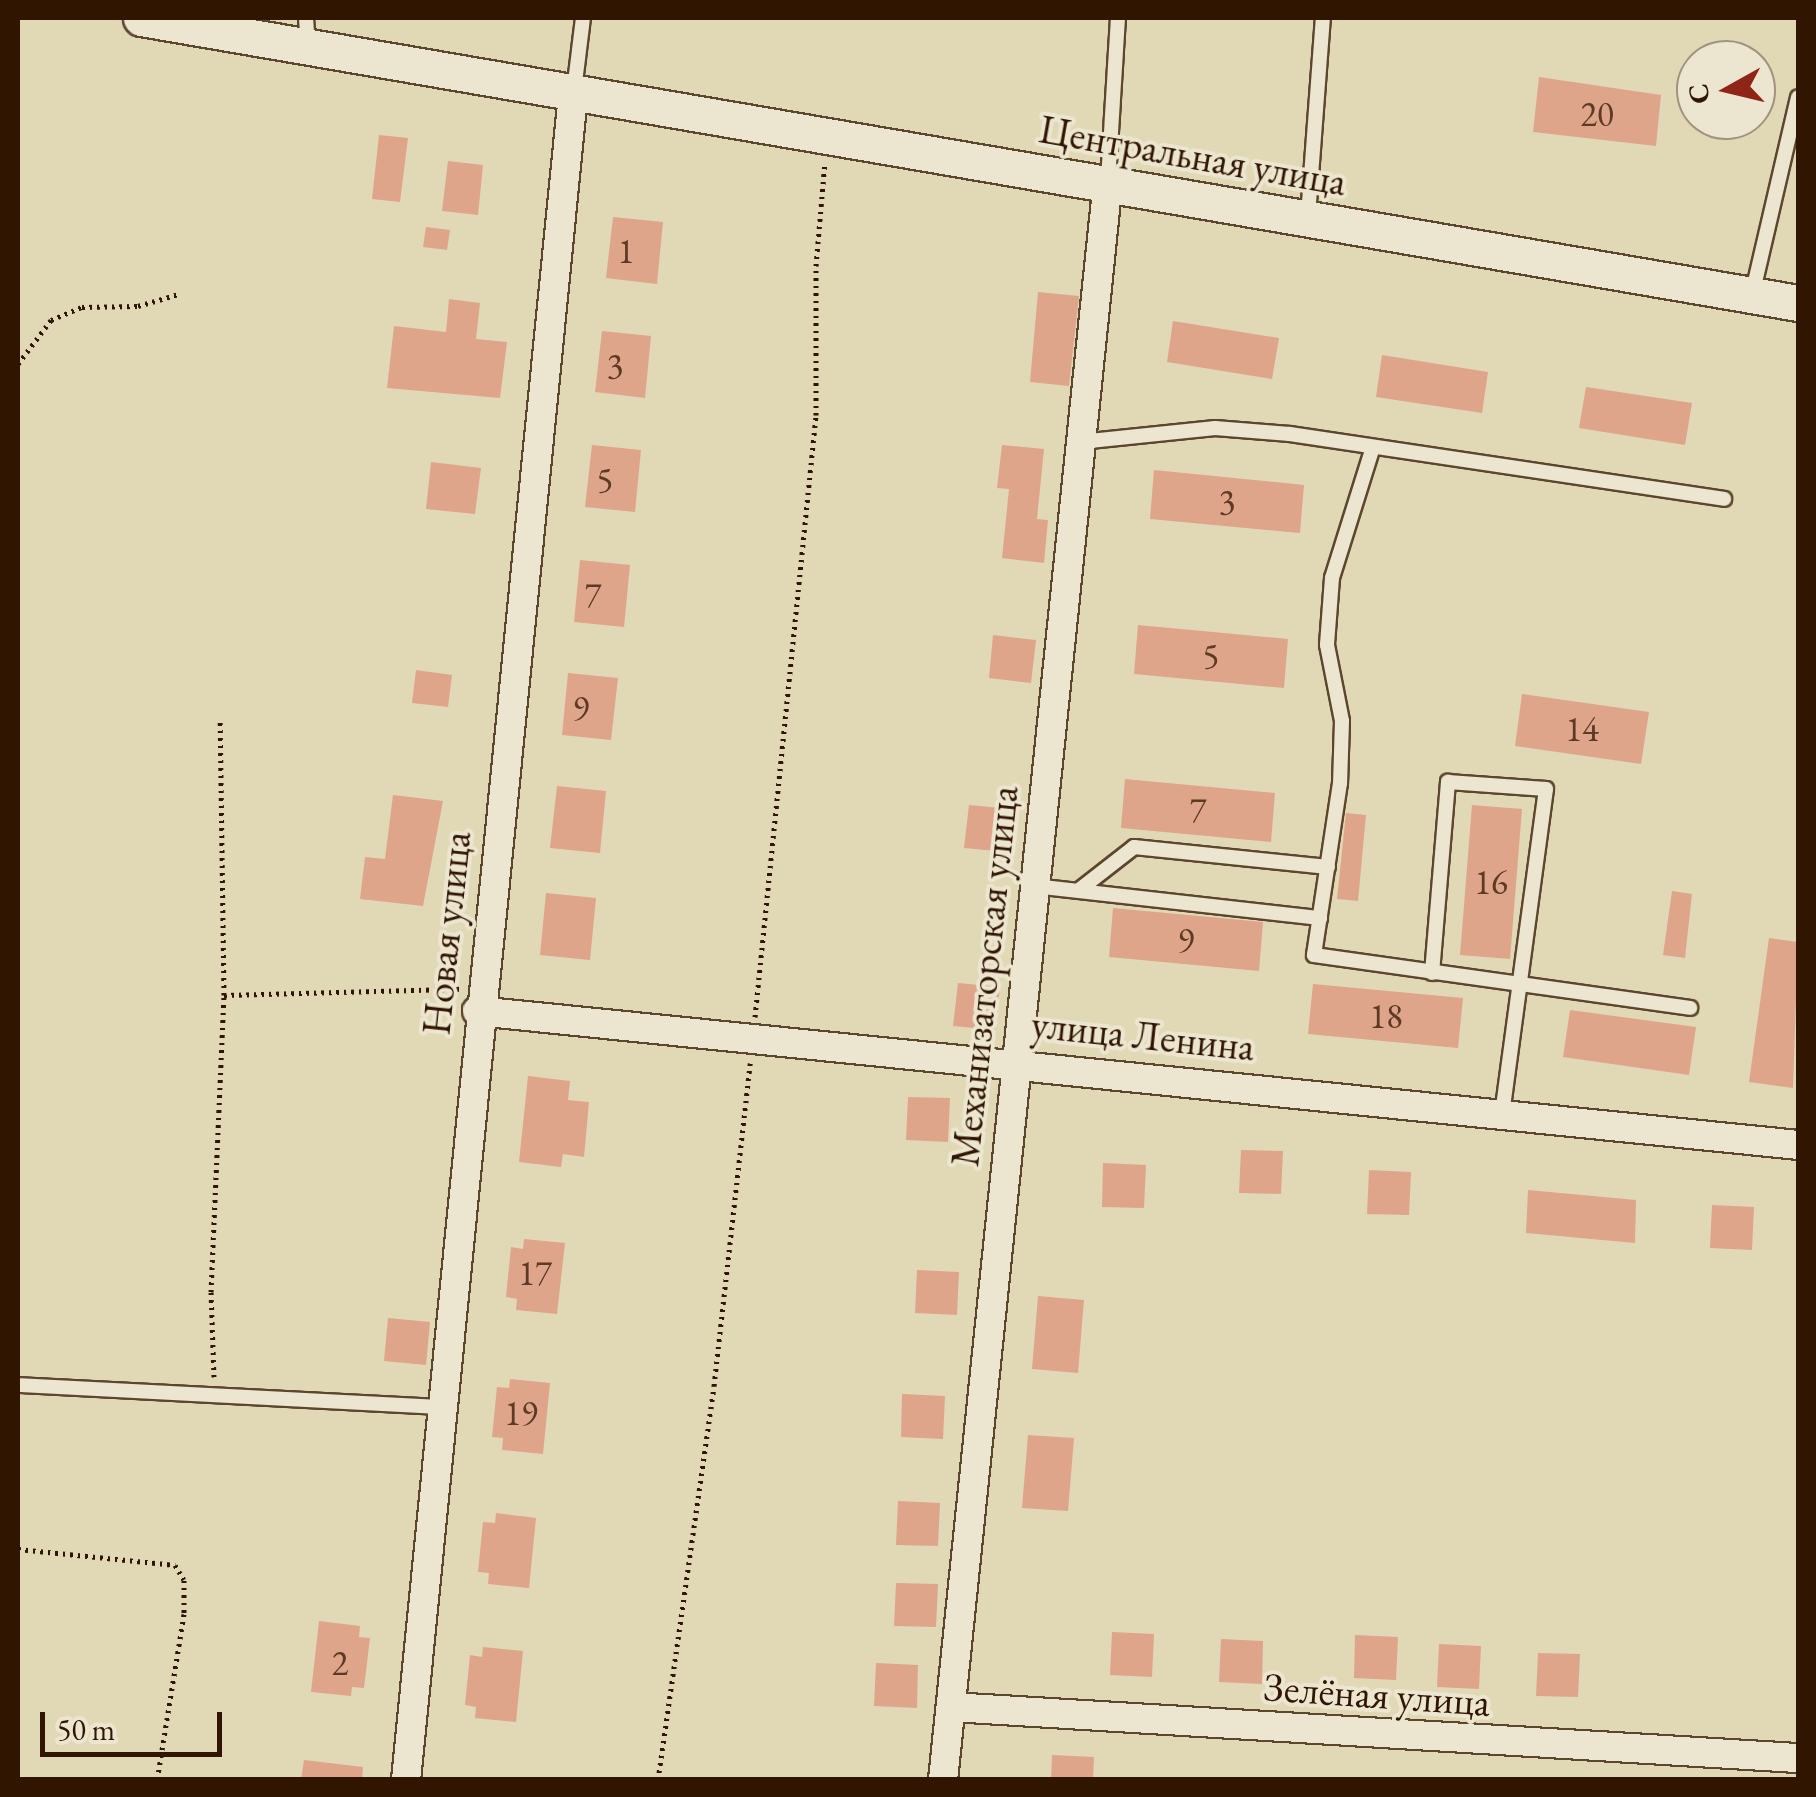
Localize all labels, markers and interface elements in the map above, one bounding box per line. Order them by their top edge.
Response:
north arrow [1676,40,1776,140]
text: С [1679,82,1717,106]
house number: 20 [1580,93,1614,135]
street label: Центральная улица [1036,104,1350,206]
house number: 1 [618,230,634,272]
house number: 3 [607,345,623,387]
house number: 5 [597,459,613,501]
house number: 3 [1219,481,1235,523]
house number: 7 [585,574,601,616]
house number: 5 [1203,635,1219,677]
house number: 9 [573,687,589,729]
house number: 14 [1565,708,1599,750]
street label: Механизаторская улица [940,783,1028,1169]
house number: 7 [1190,789,1206,831]
street label: Новая улица [411,829,481,1037]
house number: 16 [1474,861,1508,903]
house number: 9 [1178,919,1194,961]
house number: 18 [1369,995,1403,1037]
street label: улица Ленина [1029,999,1257,1071]
house number: 17 [518,1252,552,1294]
house number: 19 [504,1392,538,1434]
house number: 2 [332,1642,348,1684]
street label: Зелёная улица [1262,1662,1492,1726]
scale bar [45,1692,228,1754]
text: 50 m [57,1710,115,1749]

